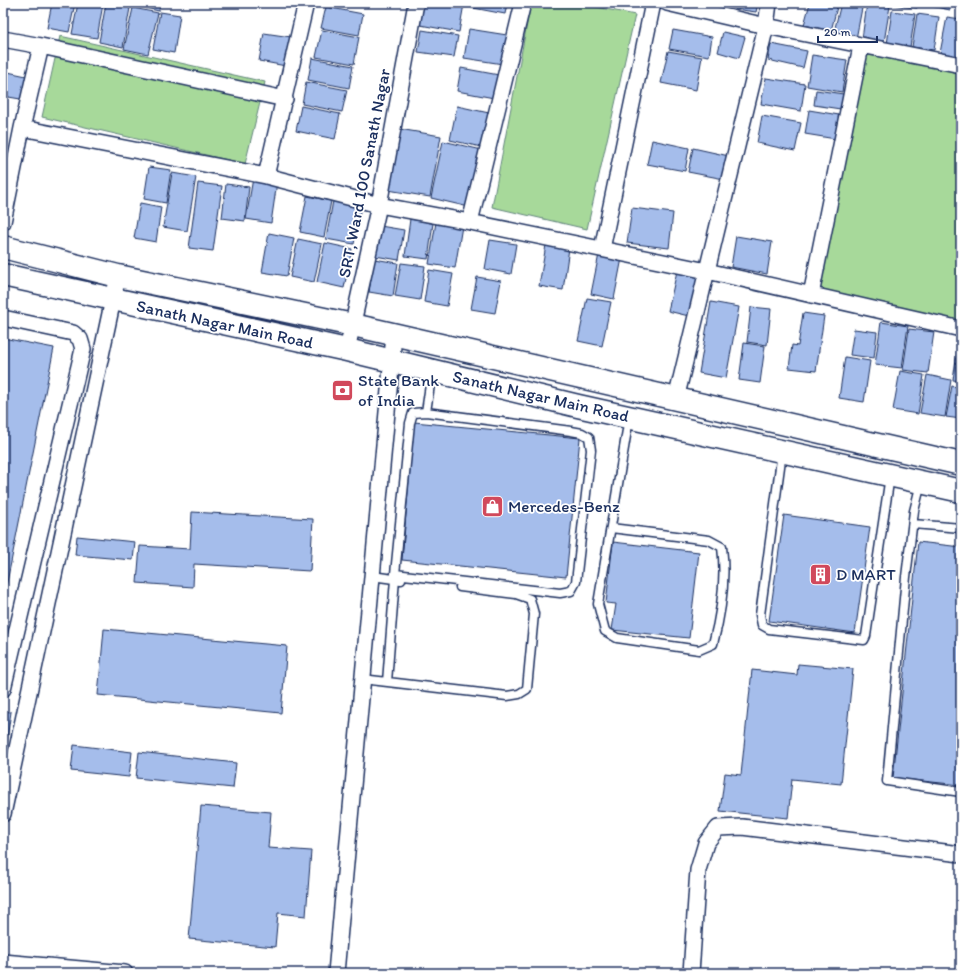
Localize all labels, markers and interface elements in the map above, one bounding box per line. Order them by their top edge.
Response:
scale bar [818,18,877,44]
text: 20 m [824,25,851,39]
street label: SRT, Ward 100 Sanath Nagar [334,66,394,279]
street label: Sanath Nagar Main Road [135,295,316,353]
street label: Sanath Nagar Main Road [451,366,632,426]
place label: State Bank of India [358,370,439,410]
bank icon: State Bank of India [330,377,356,403]
shop icon: Mercedes-Benz [479,493,505,519]
place label: Mercedes-Benz [508,496,620,516]
building icon: D MART [807,561,833,587]
place label: D MART [836,564,896,584]

